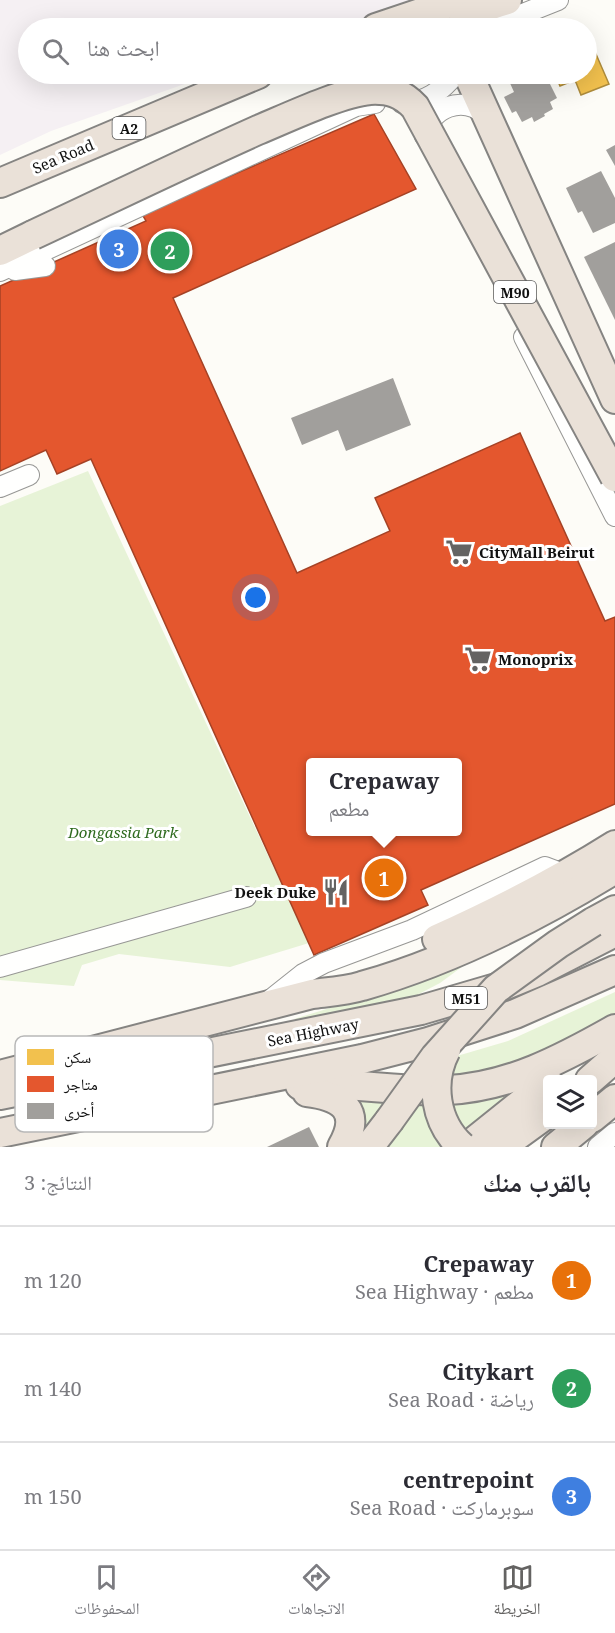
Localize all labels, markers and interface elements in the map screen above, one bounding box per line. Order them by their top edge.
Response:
search box [18,18,597,84]
text: ابحث هنا [87,32,160,62]
icon: search [39,35,72,68]
road number: A2 [112,117,146,139]
street label: Sea Road [29,134,97,178]
pin: 3 [100,226,138,272]
pin: 2 [150,228,190,274]
road number: M90 [494,281,536,303]
supermarket icon: CityMall Beirut [444,537,474,567]
place label: CityMall Beirut [479,542,595,562]
your location [241,583,270,612]
supermarket icon: Monoprix [463,644,493,674]
place label: Monoprix [498,649,574,669]
popup [306,758,462,836]
text: Crepaway [329,765,439,795]
text: مطعم [329,795,369,822]
park label: Dongassia Park [67,822,179,842]
pin: 1 [364,856,404,900]
restaurant icon: Deek Duke [321,877,351,907]
place label: Deek Duke [235,882,316,902]
road number: M51 [445,987,487,1009]
street label: Sea Highway [266,1013,361,1051]
legend [15,1036,213,1132]
text: سكن [64,1046,91,1068]
text: متاجر [63,1073,98,1095]
map controls [543,1075,597,1129]
button: layers [543,1075,597,1129]
text: أخرى [64,1100,94,1122]
text: بالقرب منك [483,1164,591,1200]
text: النتائج: 3 [24,1169,92,1196]
text: Crepaway [423,1248,534,1278]
text: 120 m [24,1267,82,1294]
text: 1 [566,1267,577,1294]
text: مطعم · Sea Highway [355,1278,534,1305]
text: Citykart [442,1356,534,1386]
text: 140 m [24,1375,82,1402]
text: 2 [566,1375,577,1402]
text: رياضة · Sea Road [388,1386,534,1413]
text: centrepoint [403,1464,534,1494]
text: 150 m [24,1483,82,1510]
text: 3 [566,1483,577,1510]
text: سوبرماركت · Sea Road [350,1494,534,1521]
tab: المحفوظات [74,1561,139,1624]
tab: الاتجاهات [288,1561,345,1624]
tab: الخريطة [494,1561,541,1624]

